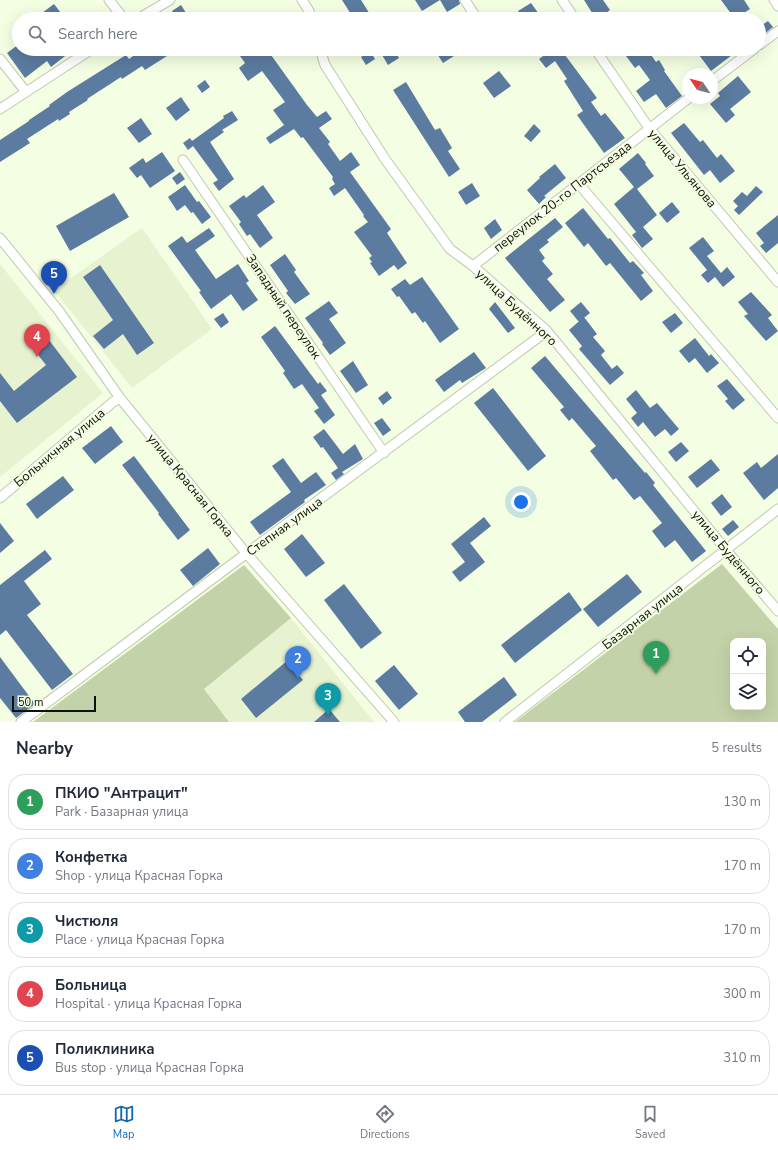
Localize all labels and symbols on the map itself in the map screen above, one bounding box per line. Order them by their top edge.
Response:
north arrow [682,68,718,104]
street label: улица Ульянова [644,125,720,212]
street label: переулок 20-го Партсъезда [490,137,636,257]
street label: Западный переулок [241,251,325,363]
pin: 5 [41,261,67,294]
street label: улица Будённого [472,265,561,350]
pin: 4 [24,324,50,357]
street label: Больничная улица [10,404,109,491]
street label: улица Красная Горка [143,430,238,541]
your location [511,492,531,512]
street label: Степная улица [243,493,326,561]
street label: улица Будённого [688,507,769,599]
street label: Базарная улица [598,580,687,654]
pin: 1 [643,641,669,674]
pin: 2 [285,646,311,679]
pin: 3 [315,683,341,716]
scale bar [12,694,96,713]

